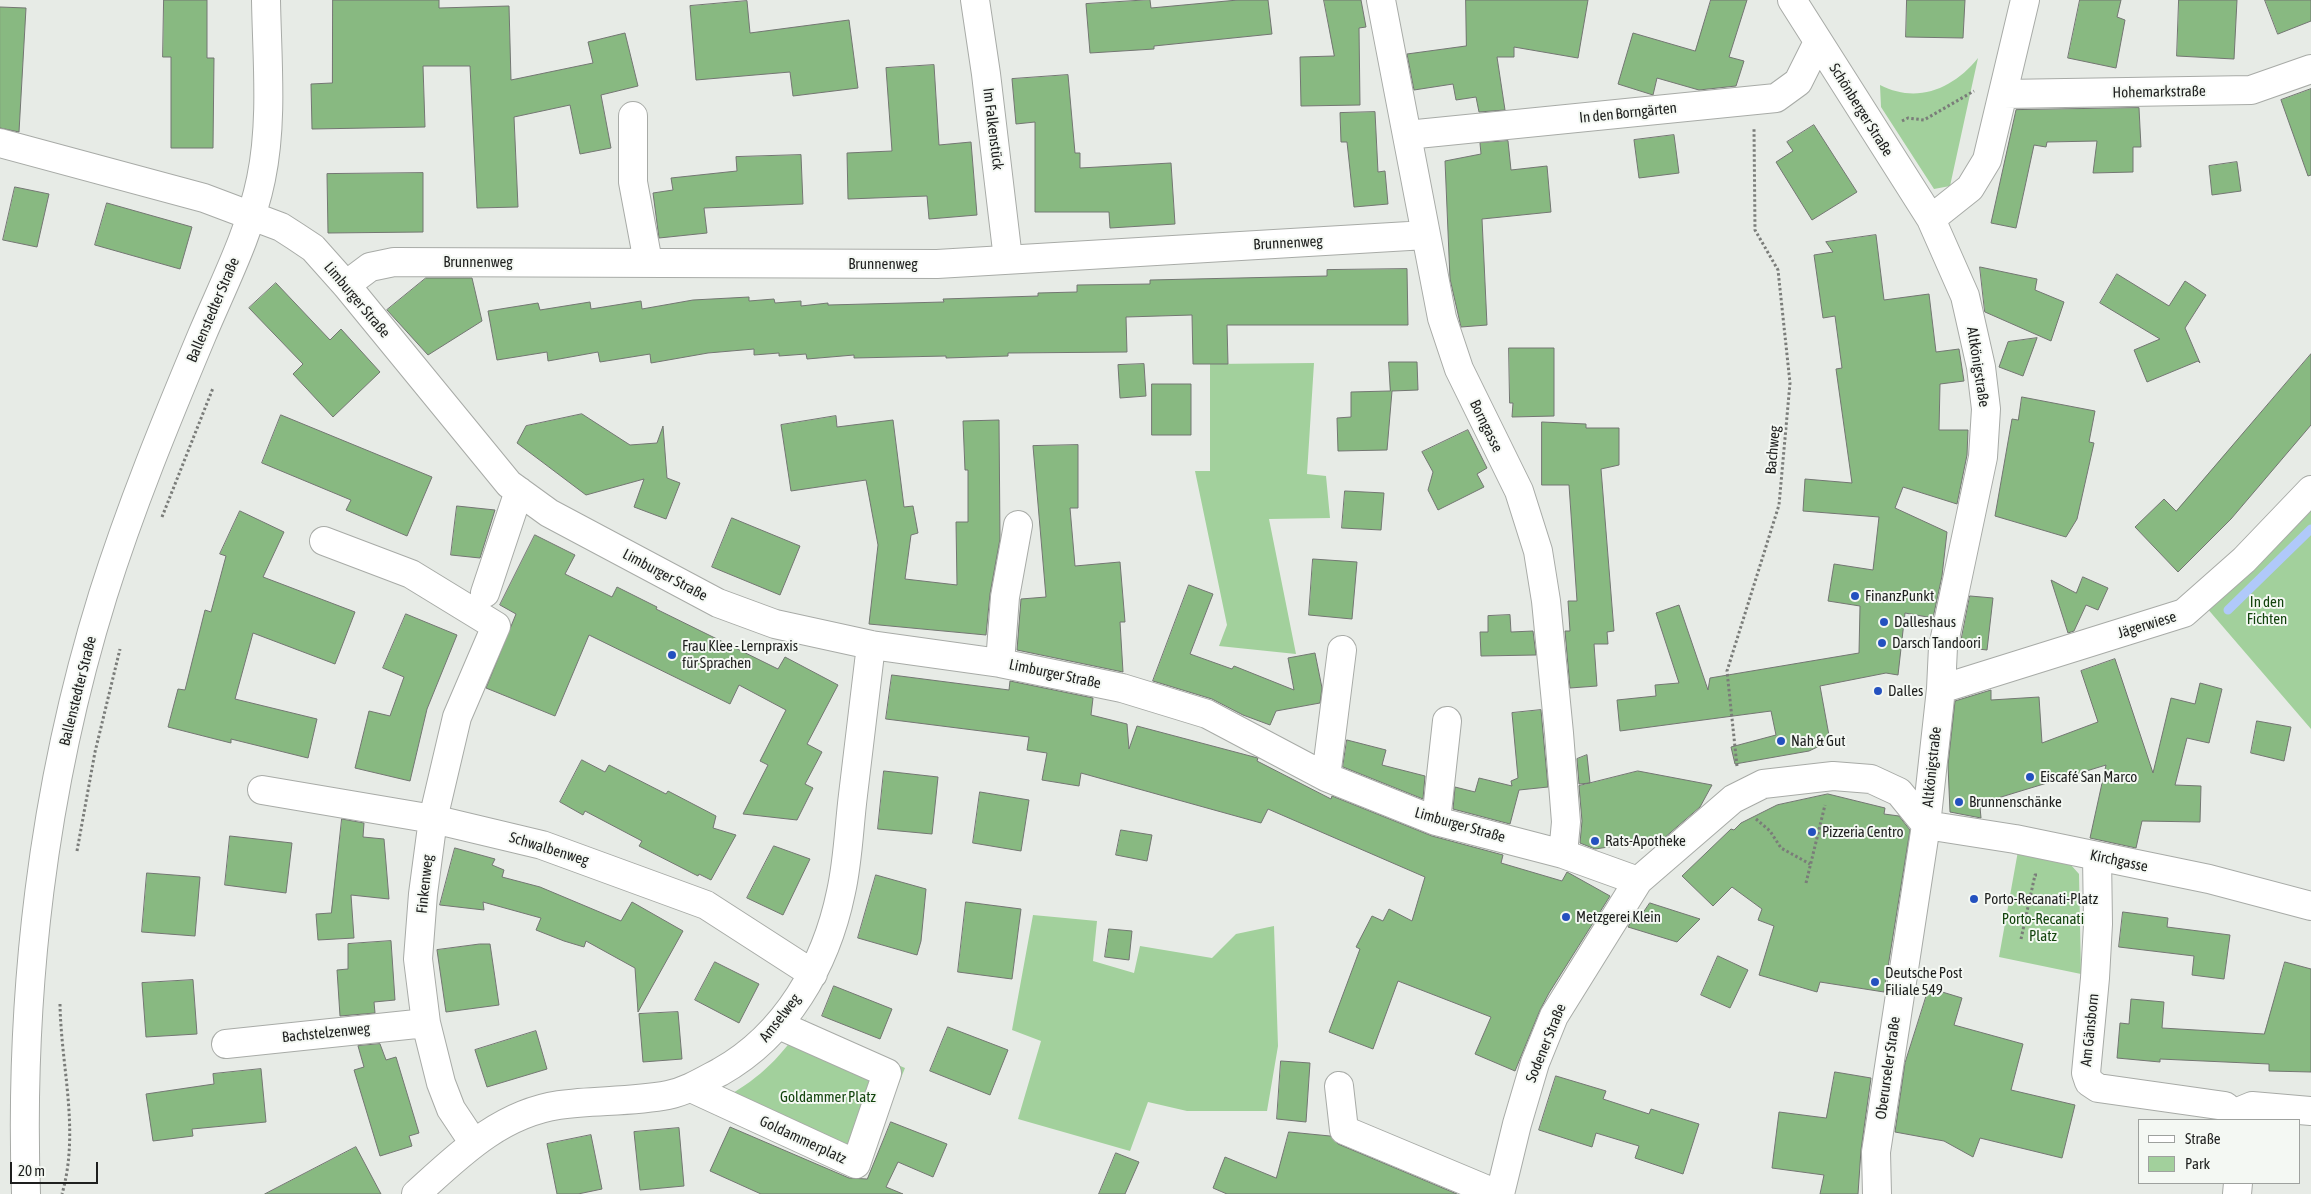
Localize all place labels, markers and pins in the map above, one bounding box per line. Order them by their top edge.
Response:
place label: FinanzPunkt [1865,587,1934,605]
marker: FinanzPunkt [1849,590,1861,602]
place label: Dalleshaus [1894,613,1956,631]
marker: Dalleshaus [1878,616,1890,628]
place label: Darsch Tandoori [1892,634,1981,652]
place label: Frau Klee - Lernpraxis für Sprachen [682,637,798,672]
marker: Darsch Tandoori [1876,637,1888,649]
marker: Frau Klee - Lernpraxis für Sprachen [666,649,678,661]
place label: Dalles [1888,682,1923,700]
marker: Dalles [1872,685,1884,697]
place label: Nah & Gut [1791,732,1846,750]
marker: Nah & Gut [1775,735,1787,747]
place label: Eiscafé San Marco [2040,768,2137,786]
marker: Eiscafé San Marco [2024,771,2036,783]
place label: Brunnenschänke [1969,793,2062,811]
marker: Brunnenschänke [1953,796,1965,808]
place label: Pizzeria Centro [1822,823,1903,841]
marker: Pizzeria Centro [1806,826,1818,838]
place label: Rats-Apotheke [1605,832,1686,850]
marker: Rats-Apotheke [1589,835,1601,847]
place label: Porto-Recanati-Platz [1984,890,2098,908]
marker: Porto-Recanati-Platz [1968,893,1980,905]
place label: Metzgerei Klein [1576,908,1661,926]
marker: Metzgerei Klein [1560,911,1572,923]
place label: Deutsche Post Filiale 549 [1885,964,1963,999]
marker: Deutsche Post Filiale 549 [1869,976,1881,988]

